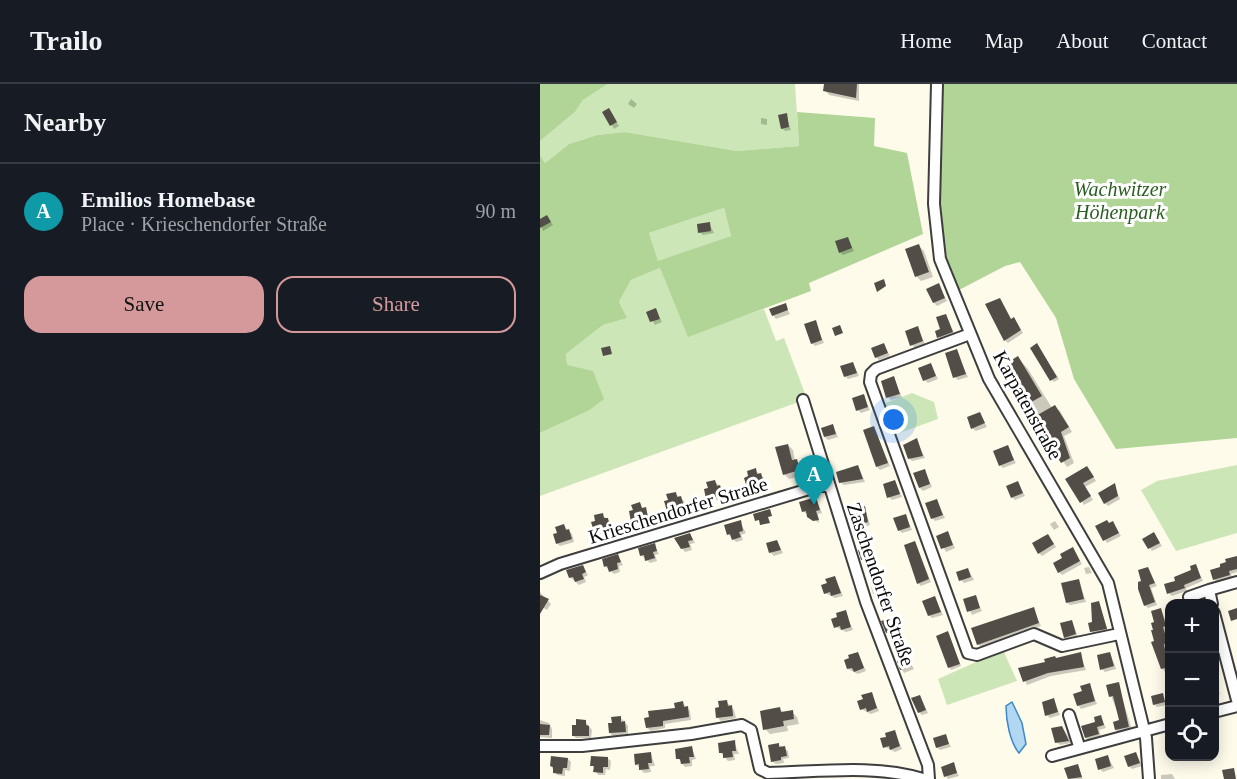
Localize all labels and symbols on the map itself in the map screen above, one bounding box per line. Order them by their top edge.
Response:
park label: Wachwitzer Höhenpark [1074,178,1167,224]
street label: Karpatenstraße [988,347,1067,464]
your location [879,405,908,434]
pin: A [794,456,834,505]
street label: Krieschendorfer Straße [586,472,770,548]
street label: Zaschendorfer Straße [843,499,919,669]

